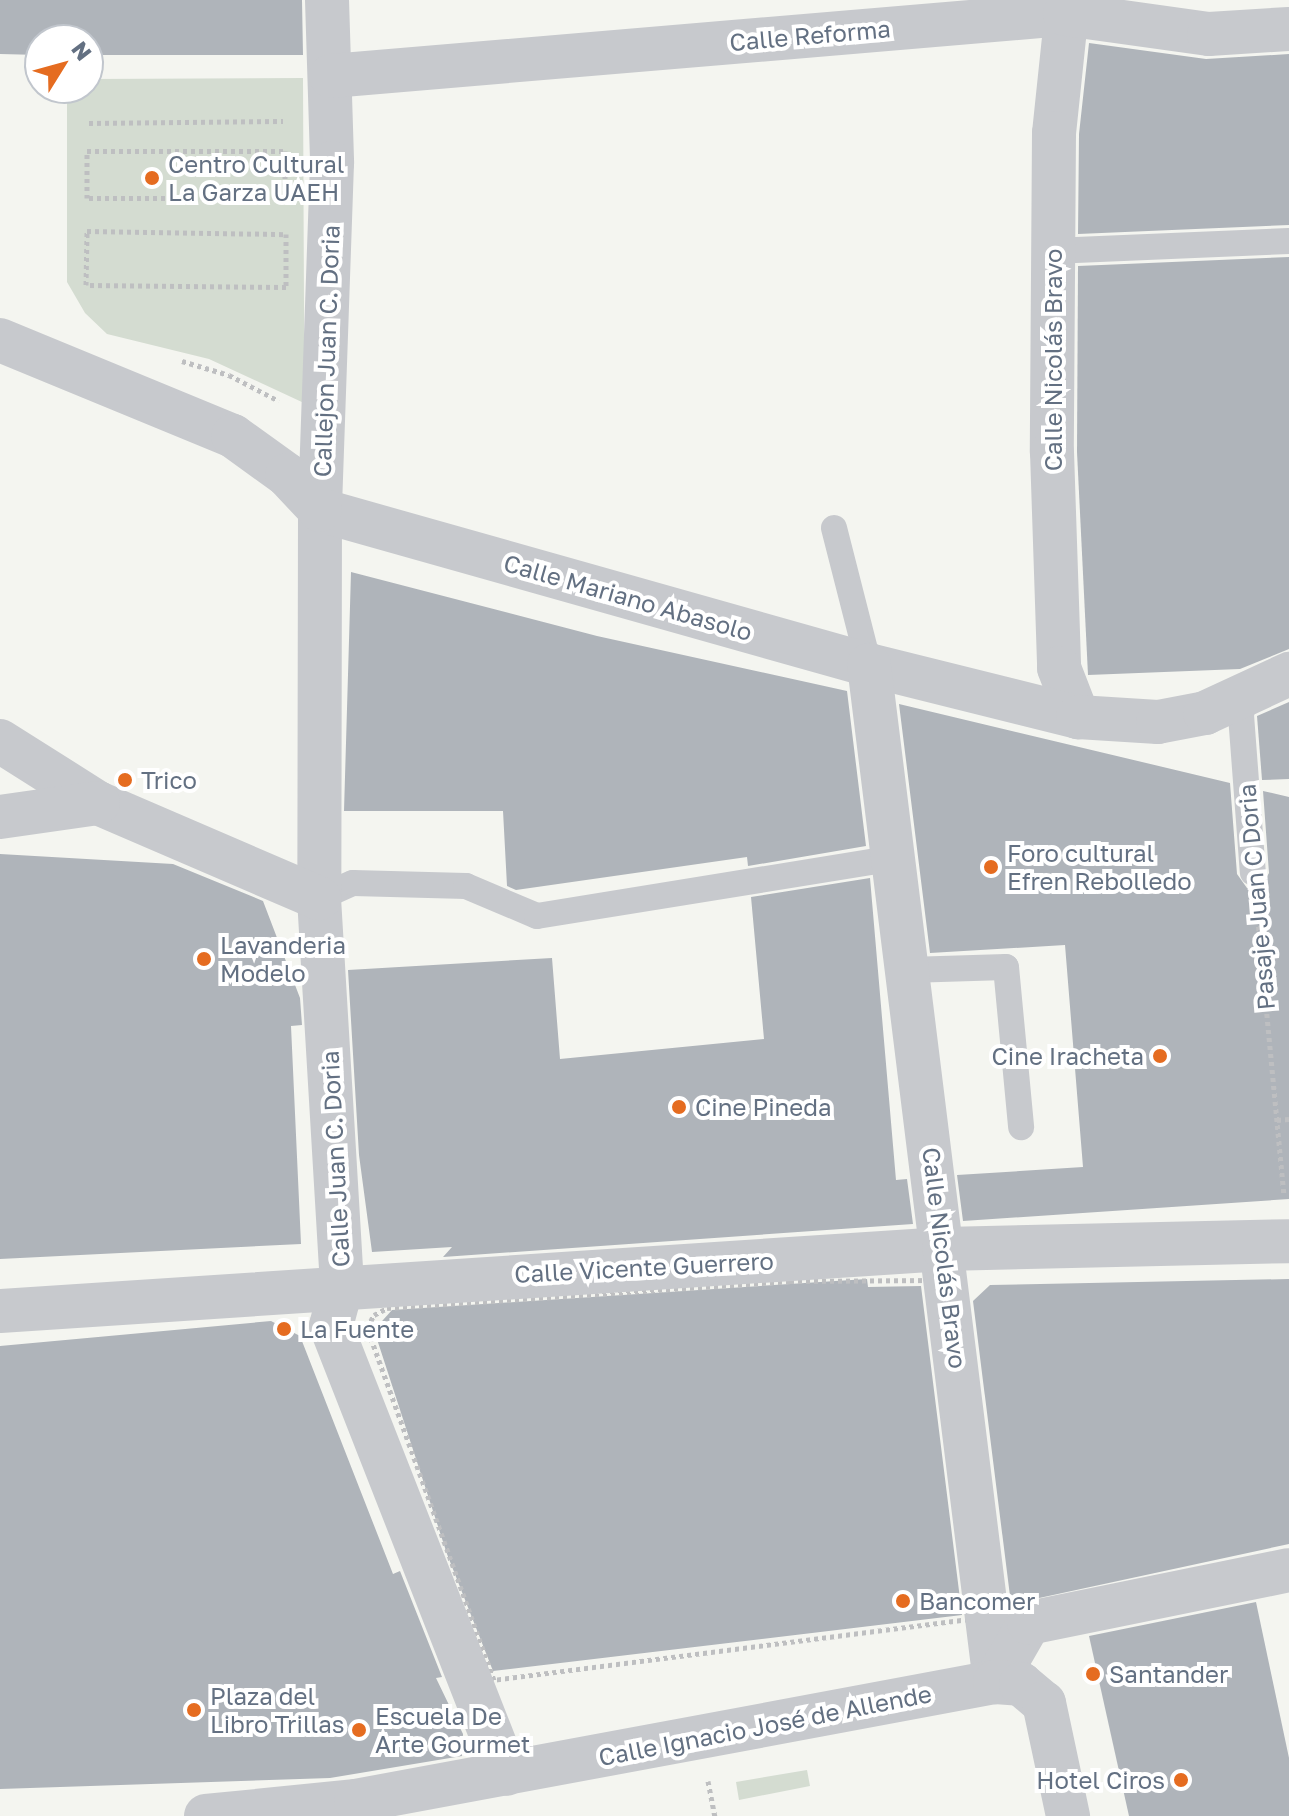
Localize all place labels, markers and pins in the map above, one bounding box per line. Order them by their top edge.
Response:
place label: Centro Cultural La Garza UAEH [168,150,344,206]
marker: Centro Cultural La Garza UAEH [143,169,161,187]
place label: Trico [141,766,197,794]
marker: Trico [116,771,134,789]
place label: Foro cultural Efren Rebolledo [1007,839,1192,895]
marker: Foro cultural Efren Rebolledo [982,858,1000,876]
place label: Lavanderia Modelo [220,931,346,987]
marker: Lavanderia Modelo [195,950,213,968]
place label: Cine Iracheta [991,1042,1144,1070]
marker: Cine Iracheta [1151,1047,1169,1065]
place label: Cine Pineda [695,1093,832,1121]
marker: Cine Pineda [670,1098,688,1116]
place label: La Fuente [300,1315,414,1343]
marker: La Fuente [275,1320,293,1338]
place label: Bancomer [919,1587,1035,1615]
marker: Bancomer [894,1592,912,1610]
place label: Santander [1109,1660,1228,1688]
marker: Santander [1084,1665,1102,1683]
place label: Plaza del Libro Trillas [210,1682,345,1738]
marker: Plaza del Libro Trillas [185,1701,203,1719]
place label: Escuela De Arte Gourmet [375,1702,530,1758]
marker: Escuela De Arte Gourmet [350,1721,368,1739]
place label: Hotel Ciros [1036,1766,1165,1794]
marker: Hotel Ciros [1172,1771,1190,1789]

